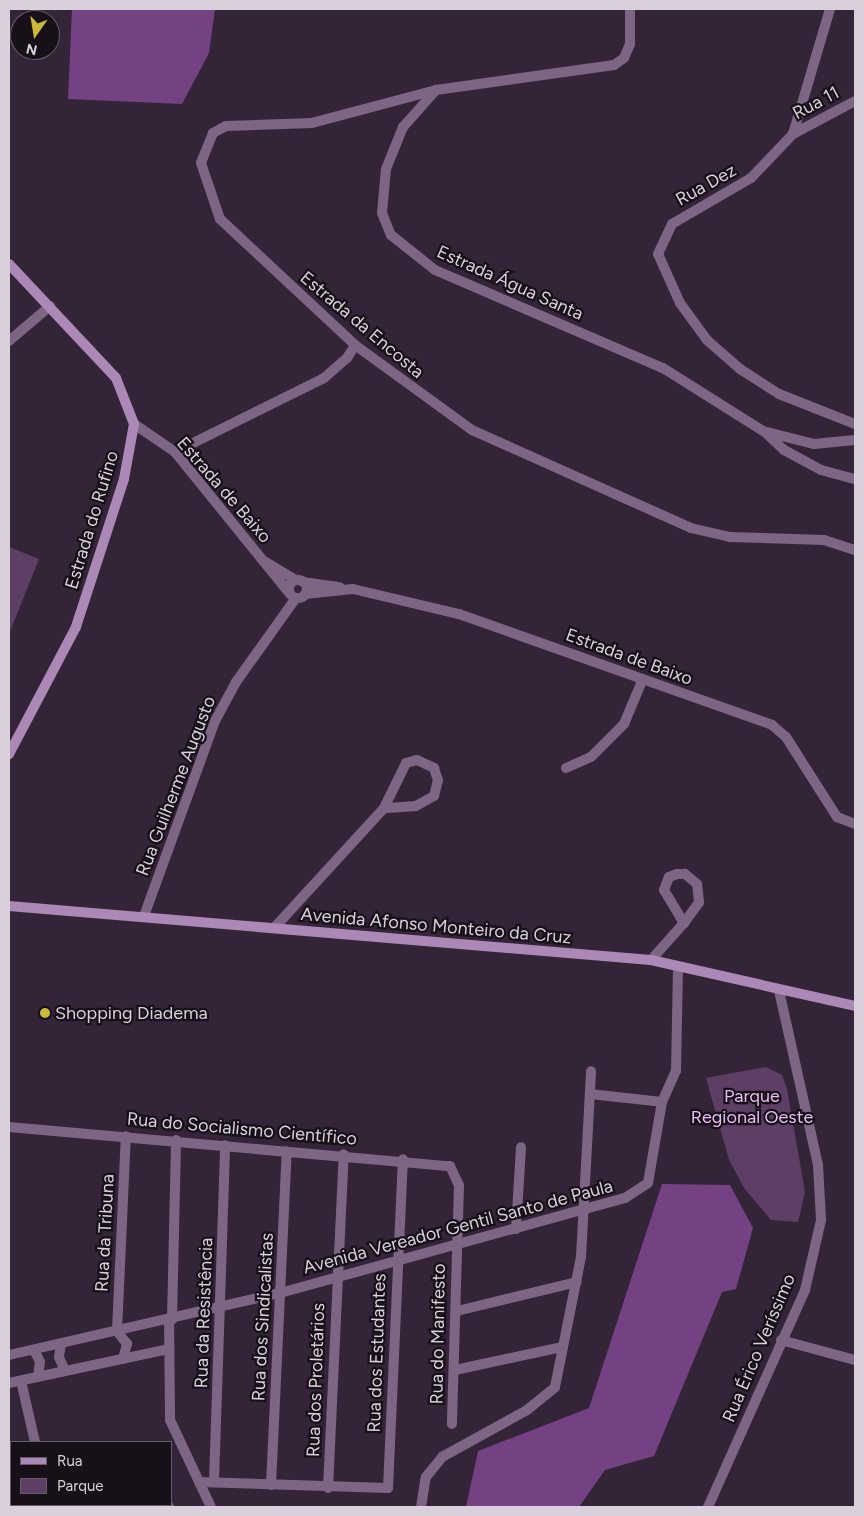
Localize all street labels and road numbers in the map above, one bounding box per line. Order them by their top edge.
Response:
street label: Rua 11 [789,82,843,124]
street label: Rua Dez [672,160,740,210]
street label: Estrada Água Santa [433,241,587,325]
street label: Estrada da Encosta [296,267,428,383]
street label: Estrada de Baixo [172,433,276,547]
street label: Estrada do Rufino [61,448,123,592]
street label: Estrada de Baixo [563,624,695,690]
street label: Rua Guilherme Augusto [132,693,220,879]
street label: Avenida Afonso Monteiro da Cruz [300,903,572,949]
street label: Rua do Socialismo Científico [126,1108,358,1150]
street label: Rua da Tribuna [91,1173,119,1293]
street label: Avenida Vereador Gentil Santo de Paula [301,1175,615,1279]
street label: Rua dos Sindicalistas [248,1232,278,1402]
street label: Rua da Resistência [191,1237,217,1389]
street label: Rua do Manifesto [426,1263,450,1405]
street label: Rua Érico Veríssimo [718,1271,800,1425]
street label: Rua dos Estudantes [363,1273,391,1433]
street label: Rua dos Proletários [303,1302,329,1458]

